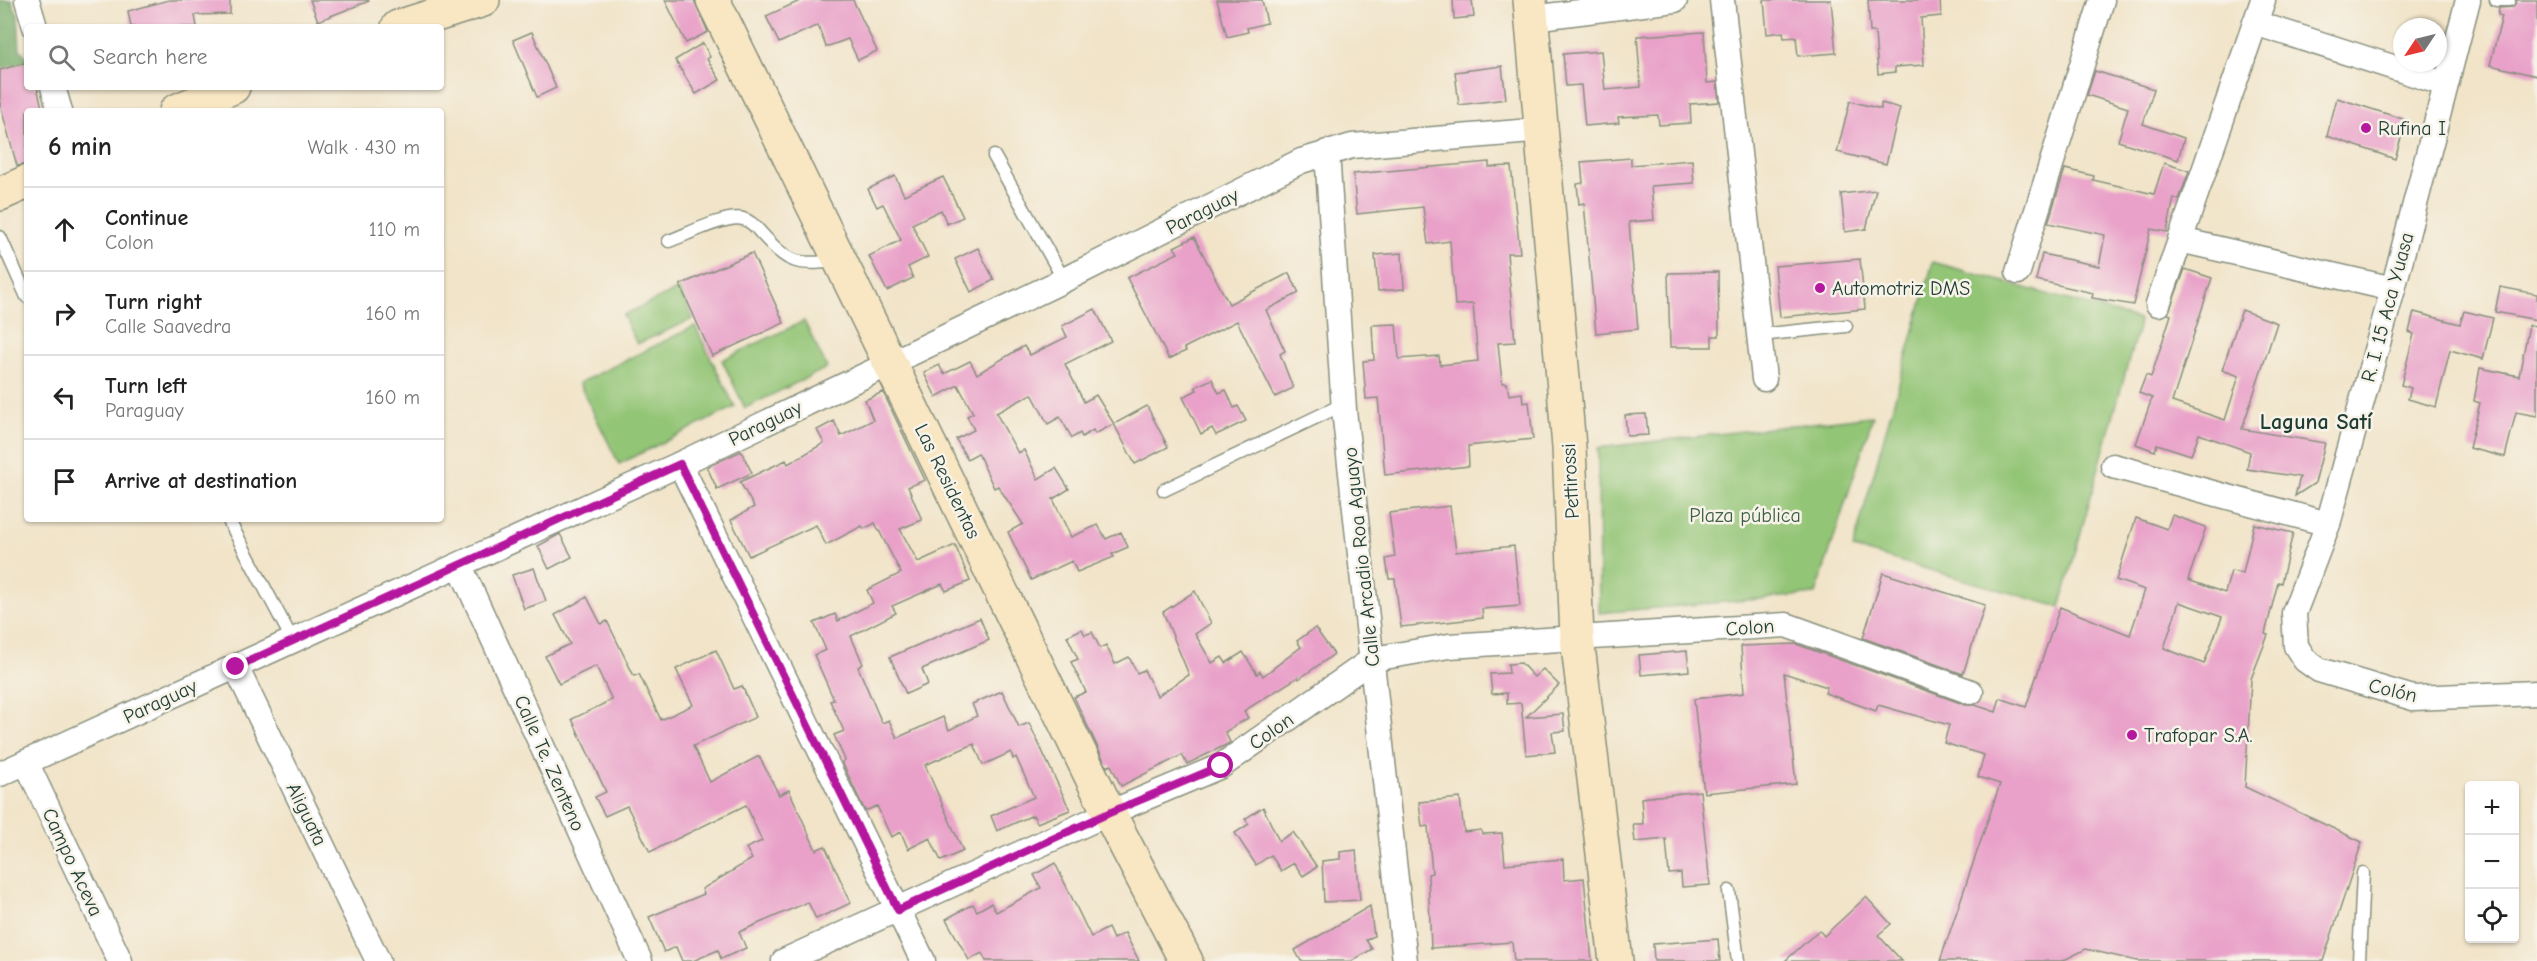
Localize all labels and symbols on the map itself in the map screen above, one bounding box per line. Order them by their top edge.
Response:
north arrow [2393,18,2447,72]
place label: Rufina I [2378,117,2446,140]
marker: Rufina I [2359,121,2373,135]
street label: Paraguay [1162,183,1243,240]
street label: R. I. 15 Aca Yuasa [2356,230,2419,384]
place label: Automotriz DMS [1832,277,1970,300]
marker: Automotriz DMS [1813,281,1827,295]
street label: Paraguay [725,396,806,451]
district label: Laguna Satí [2260,409,2373,435]
street label: Las Residentas [910,420,985,542]
street label: Pettirossi [1557,443,1584,519]
street label: Calle Arcadio Roa Aguayo [1339,446,1384,668]
park label: Plaza pública [1689,504,1801,527]
street label: Colon [1725,614,1775,641]
route end [222,653,248,679]
street label: Paraguay [120,674,201,728]
street label: Colón [2366,674,2419,707]
street label: Calle Te. Zenteno [509,692,590,835]
street label: Colon [1245,708,1298,755]
place label: Trafopar S.A. [2144,724,2252,747]
marker: Trafopar S.A. [2125,728,2139,742]
route start [1207,752,1233,778]
street label: Aliguata [281,779,332,849]
street label: Campo Aceva [37,805,108,920]

